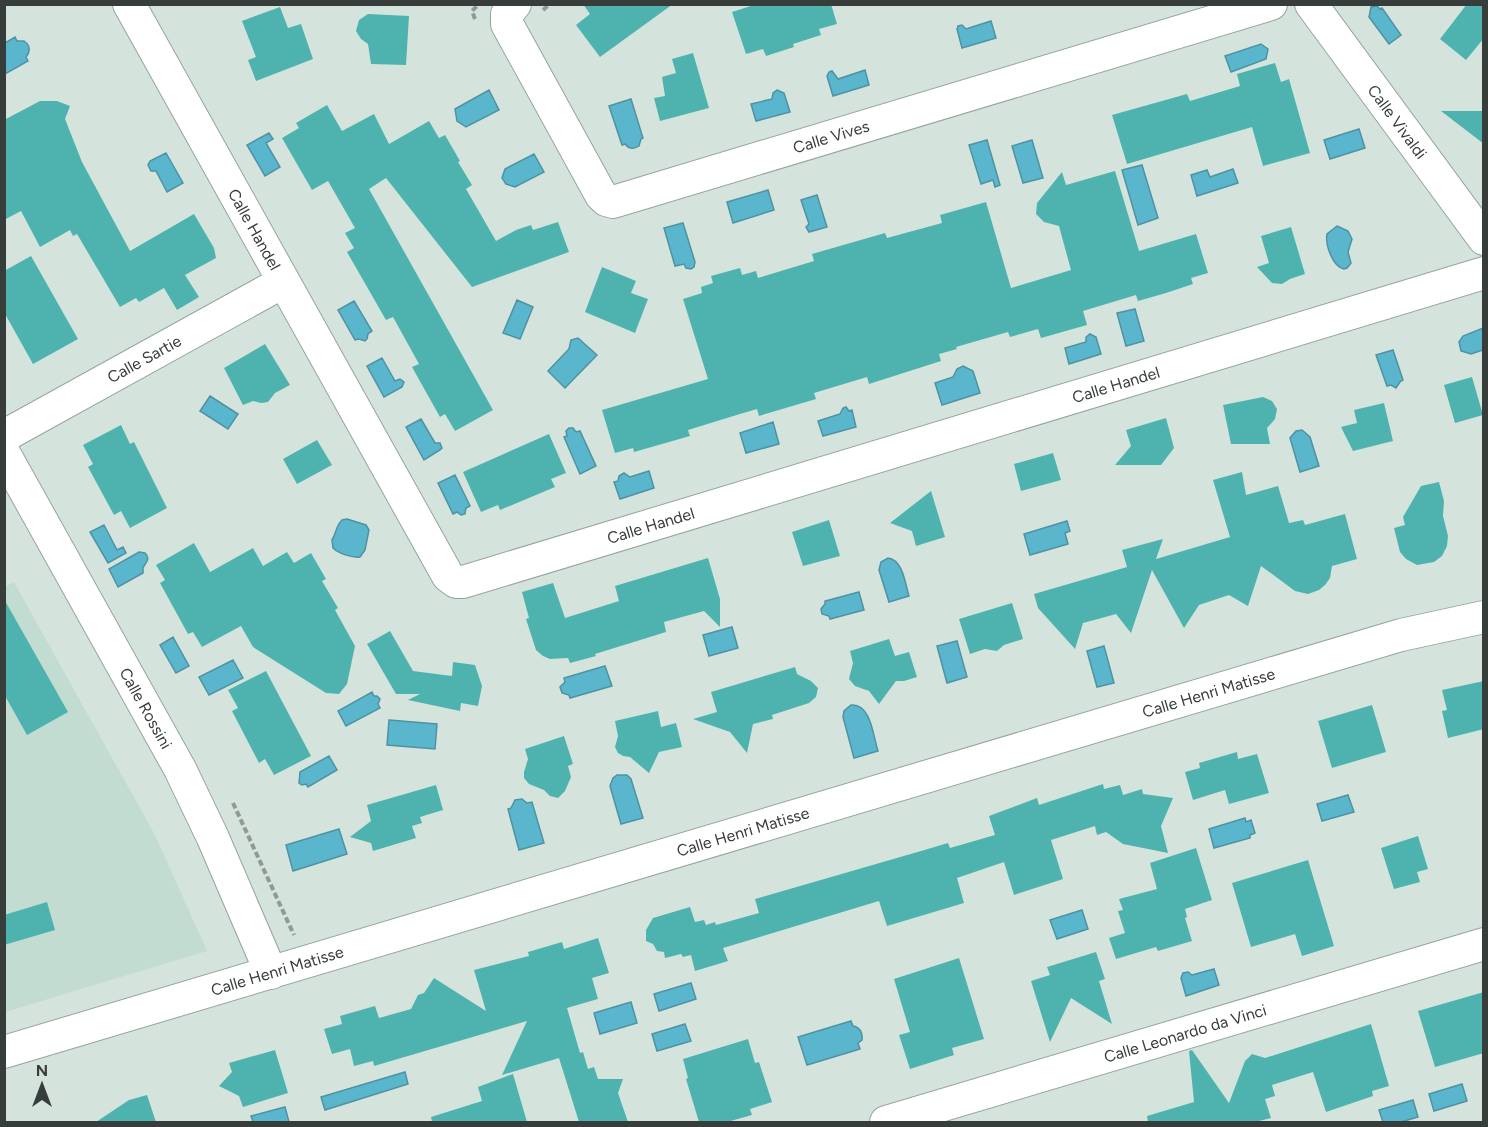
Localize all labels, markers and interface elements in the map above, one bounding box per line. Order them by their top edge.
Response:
street label: Calle Vivaldi [1364,81,1431,162]
street label: Calle Vives [791,116,871,157]
street label: Calle Handel [224,185,285,273]
street label: Calle Sartie [104,331,185,387]
street label: Calle Handel [1070,362,1162,407]
street label: Calle Handel [605,503,697,547]
street label: Calle Rossini [116,664,176,752]
street label: Calle Henri Matisse [1140,664,1277,721]
street label: Calle Henri Matisse [674,803,812,860]
street label: Calle Henri Matisse [209,942,346,999]
street label: Calle Leonardo da Vinci [1102,1000,1269,1066]
north arrow [12,1055,72,1115]
text: N [36,1061,48,1080]

